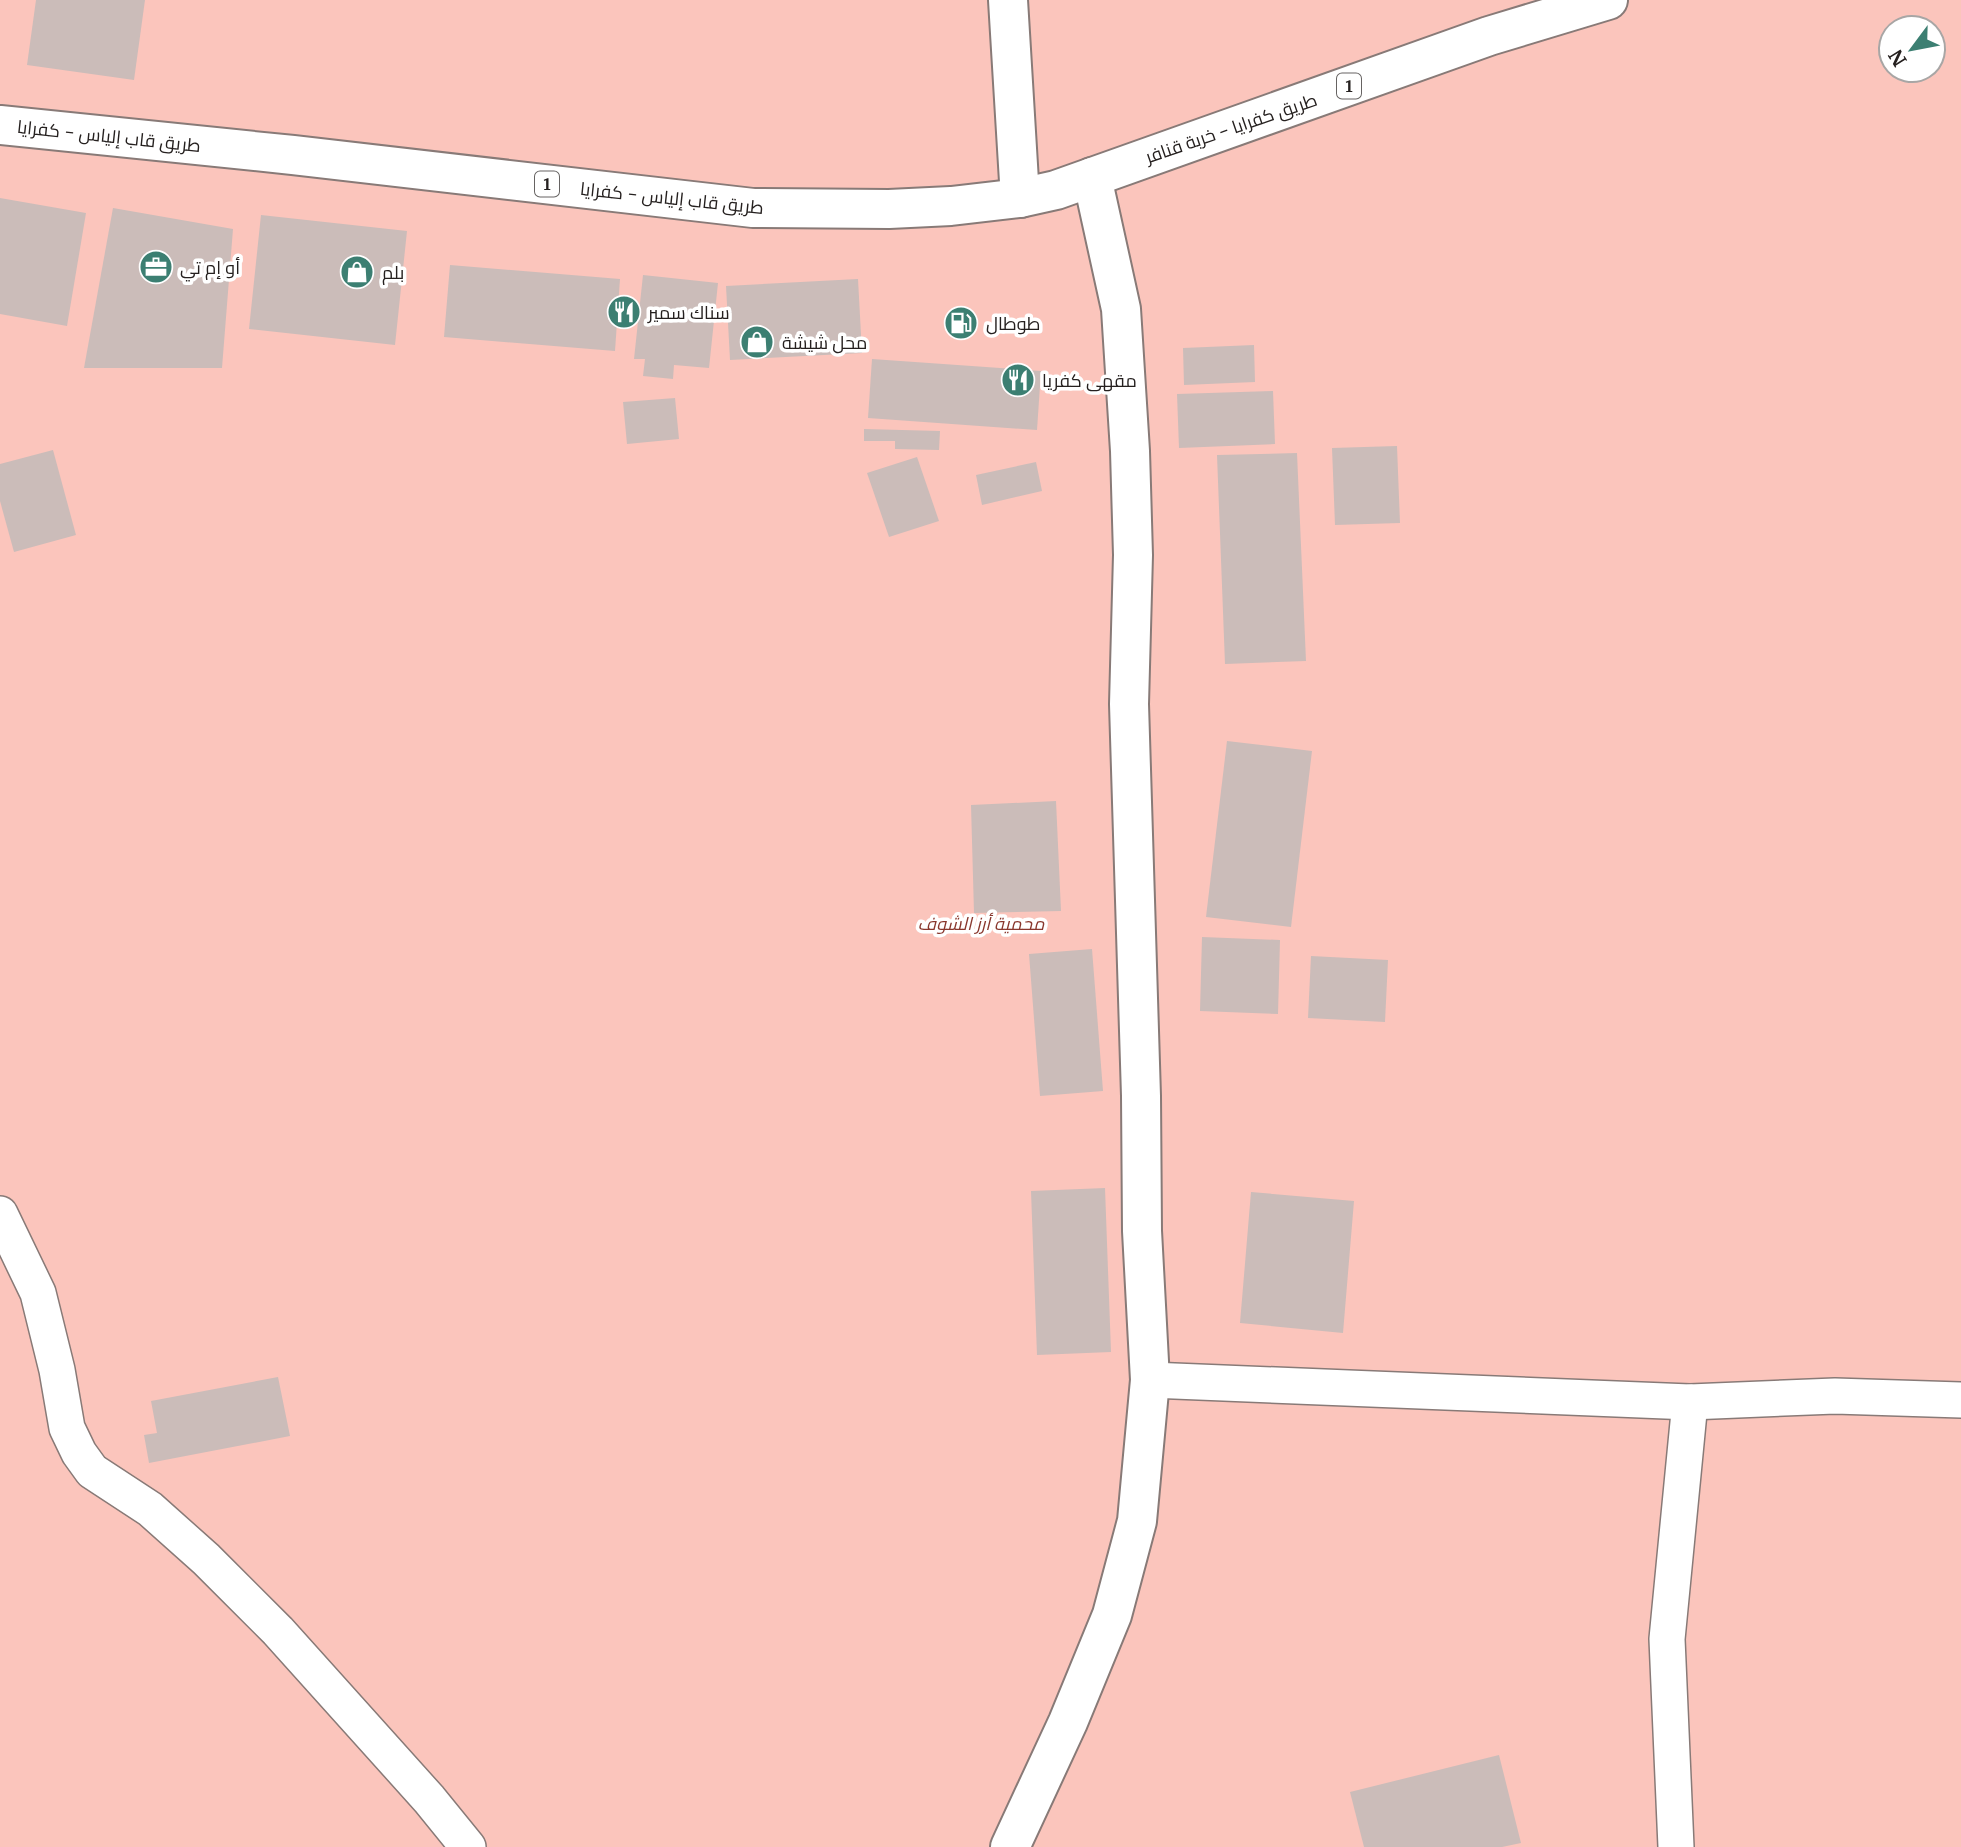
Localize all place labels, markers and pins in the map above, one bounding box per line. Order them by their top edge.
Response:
office icon: أو إم تي [137,248,175,286]
shop icon: بلم [338,253,376,291]
place label: أو إم تي [180,256,240,282]
place label: بلم [382,261,404,285]
restaurant icon: سناك سمير [605,293,643,331]
place label: سناك سمير [647,301,730,324]
fuel station icon: طوطال [942,304,980,342]
place label: طوطال [986,312,1040,335]
shop icon: محل شيشة [738,323,776,361]
place label: محل شيشة [782,331,867,354]
restaurant icon: مقهى كفريا [999,361,1037,399]
place label: مقهى كفريا [1042,369,1137,392]

